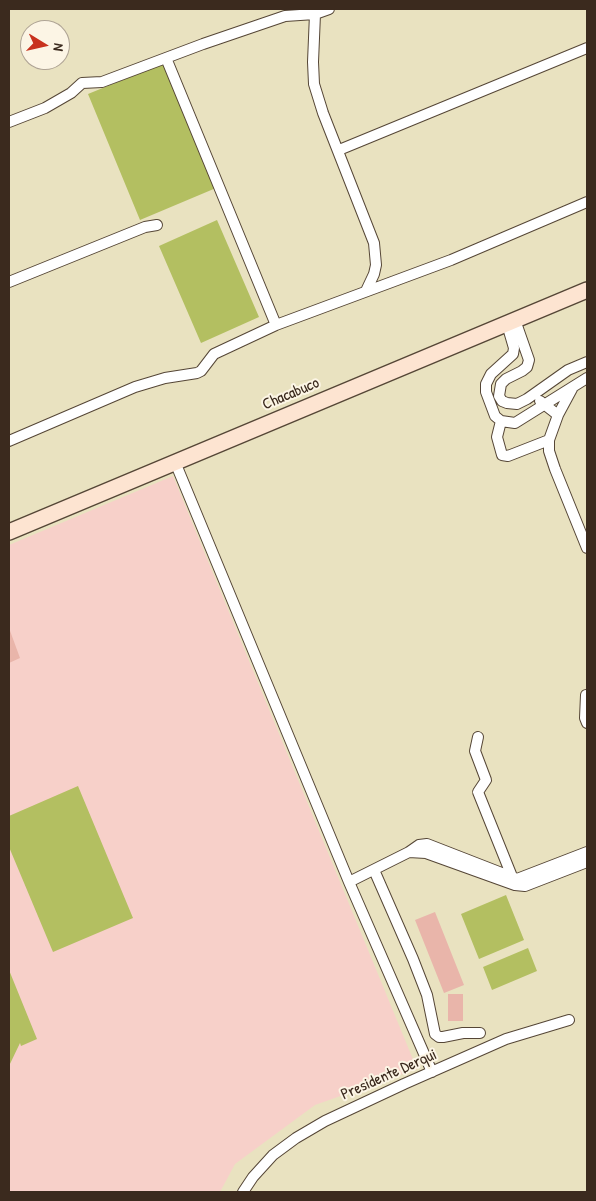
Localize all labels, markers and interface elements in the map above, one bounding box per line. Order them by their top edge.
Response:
north arrow [20,20,70,70]
text: N [49,42,69,52]
street label: Chacabuco [260,373,322,415]
street label: Presidente Derqui [338,1045,440,1105]

